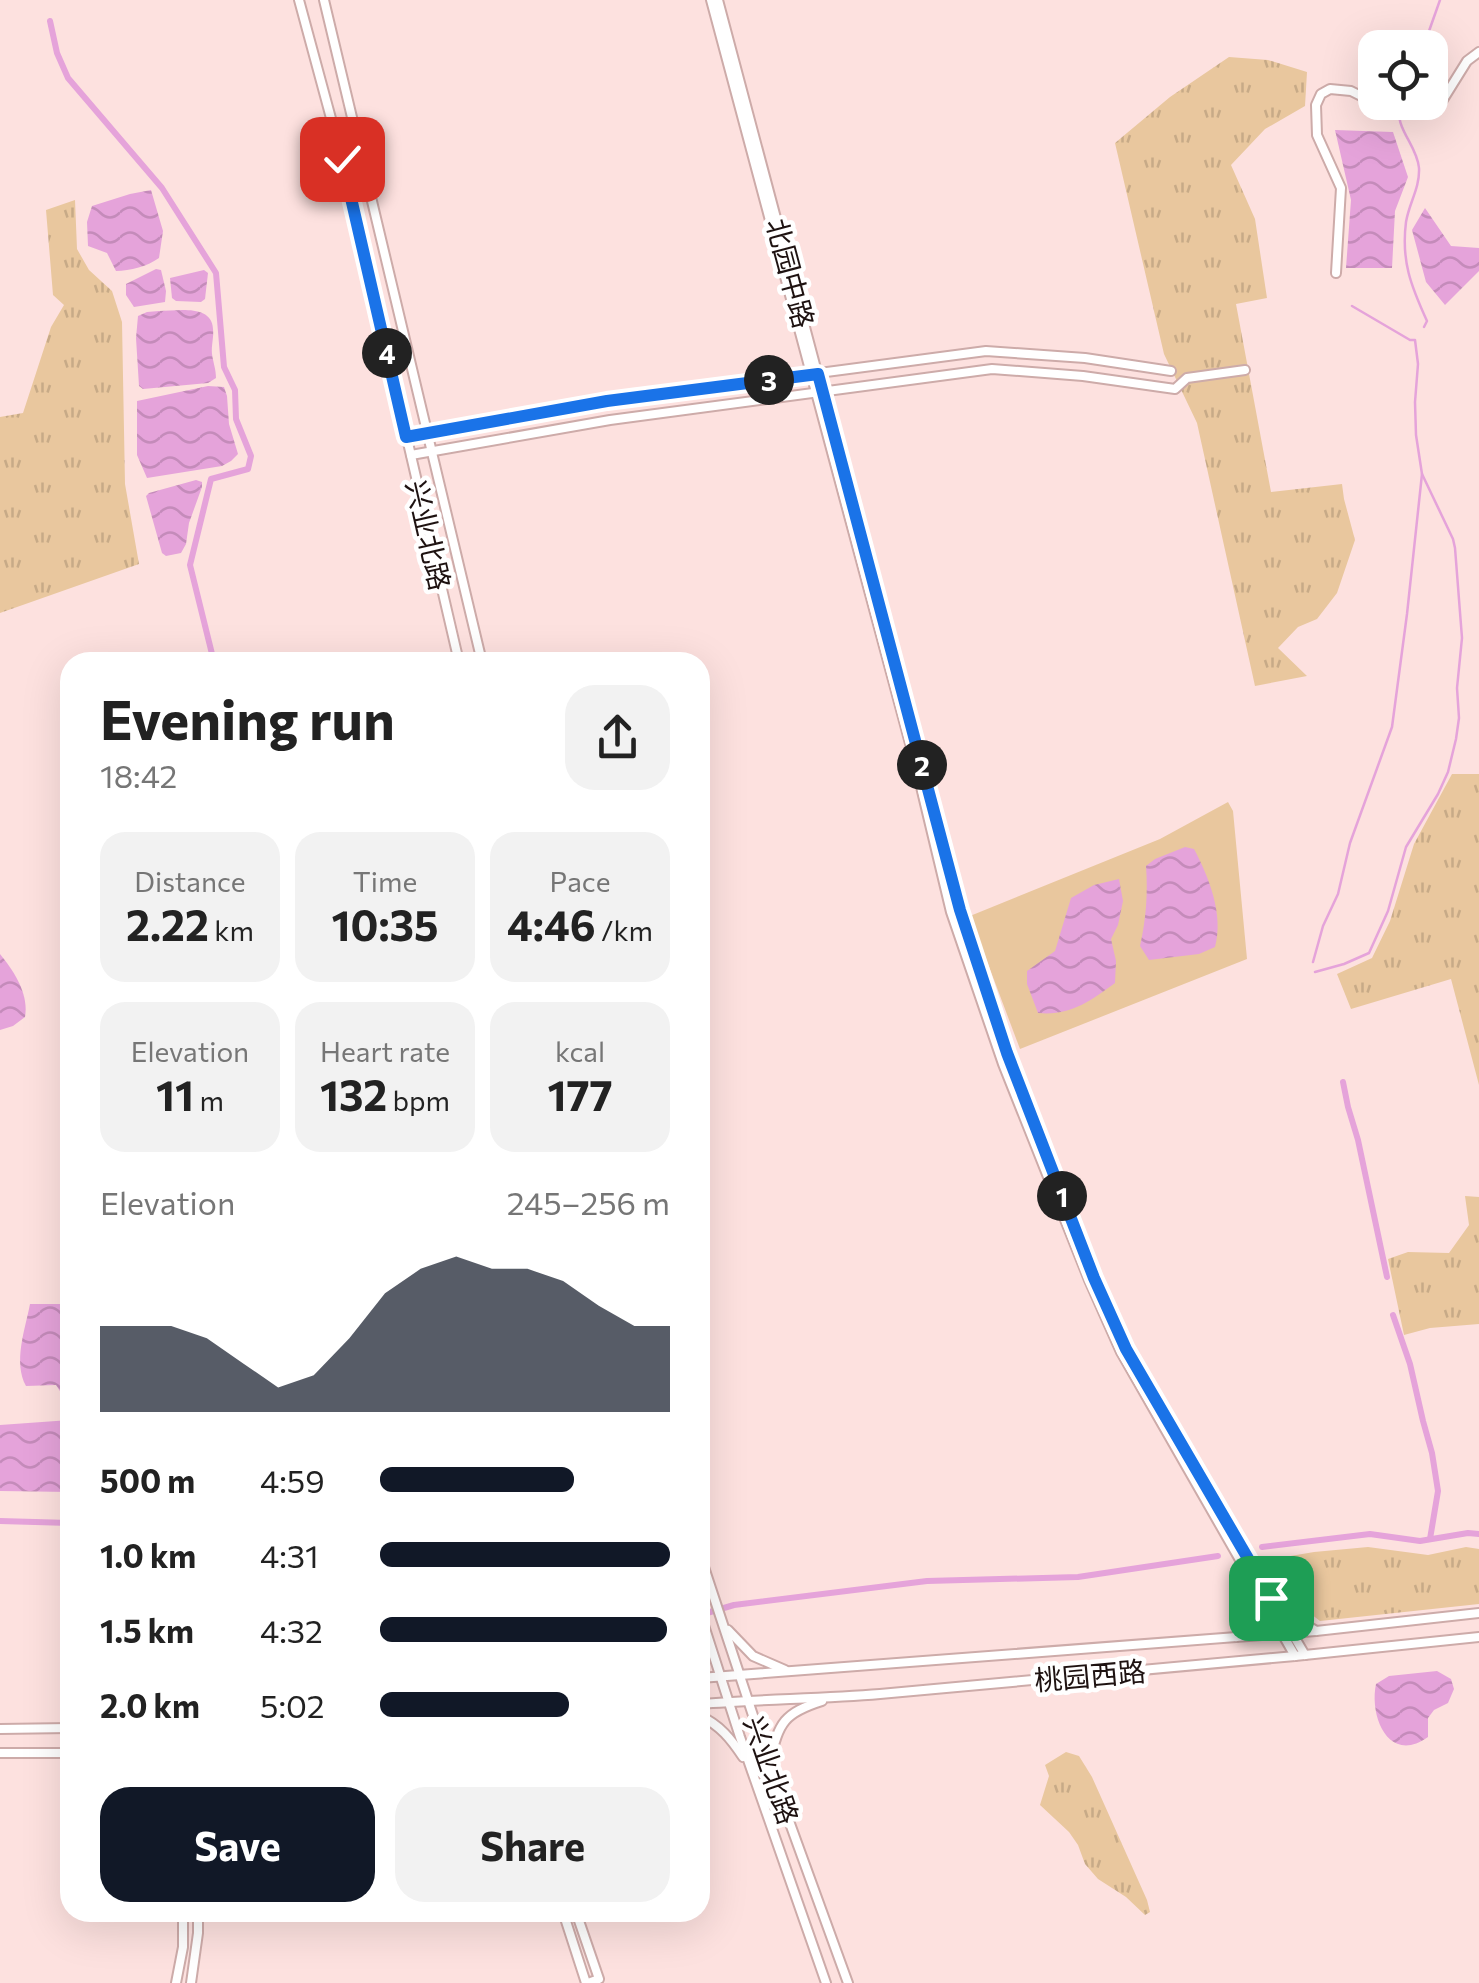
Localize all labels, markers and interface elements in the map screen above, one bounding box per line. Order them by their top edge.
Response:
map controls [1358,30,1448,120]
button: locate [1358,30,1448,120]
pin [300,117,385,202]
icon: check [315,132,370,187]
street label: 北园中路 [760,215,822,331]
pin: 4 [362,328,412,378]
text: 4 [378,336,396,370]
pin: 3 [744,355,794,405]
text: 3 [761,363,777,397]
street label: 兴业北路 [400,477,458,593]
text: Evening run [100,684,395,751]
button: share [565,685,670,790]
pin: 2 [897,740,947,790]
text: 2 [914,748,930,782]
text: 18:42 [100,755,177,795]
text: Distance [134,864,246,898]
text: Time [353,864,417,898]
text: Pace [550,864,610,898]
text: 2.22 [126,898,209,950]
text: 10:35 [332,898,438,950]
text: 4:46 [507,898,596,950]
text: km [209,913,254,947]
text: /km [596,913,653,947]
text: Elevation [131,1034,249,1068]
text: Heart rate [320,1034,450,1068]
text: kcal [555,1034,605,1068]
text: 11 [156,1068,194,1120]
text: 132 [320,1068,387,1120]
text: 177 [547,1068,613,1120]
text: m [194,1083,224,1117]
text: bpm [387,1083,450,1117]
pin: 1 [1037,1171,1087,1221]
text: 1 [1056,1179,1068,1213]
text: Elevation [100,1182,235,1222]
text: 245–256 m [507,1182,670,1222]
text: 500 m [100,1460,195,1500]
text: 4:59 [260,1460,325,1500]
text: 1.0 km [100,1535,196,1575]
text: 4:31 [260,1535,319,1575]
pin [1229,1556,1314,1641]
icon: arrive [1244,1571,1299,1626]
text: 1.5 km [100,1610,194,1650]
text: 4:32 [260,1610,323,1650]
street label: 桃园西路 [1033,1653,1147,1697]
text: 2.0 km [100,1685,200,1725]
text: 5:02 [260,1685,324,1725]
street label: 兴业北路 [738,1712,806,1828]
button: Save [100,1787,375,1902]
button: Share [395,1787,670,1902]

